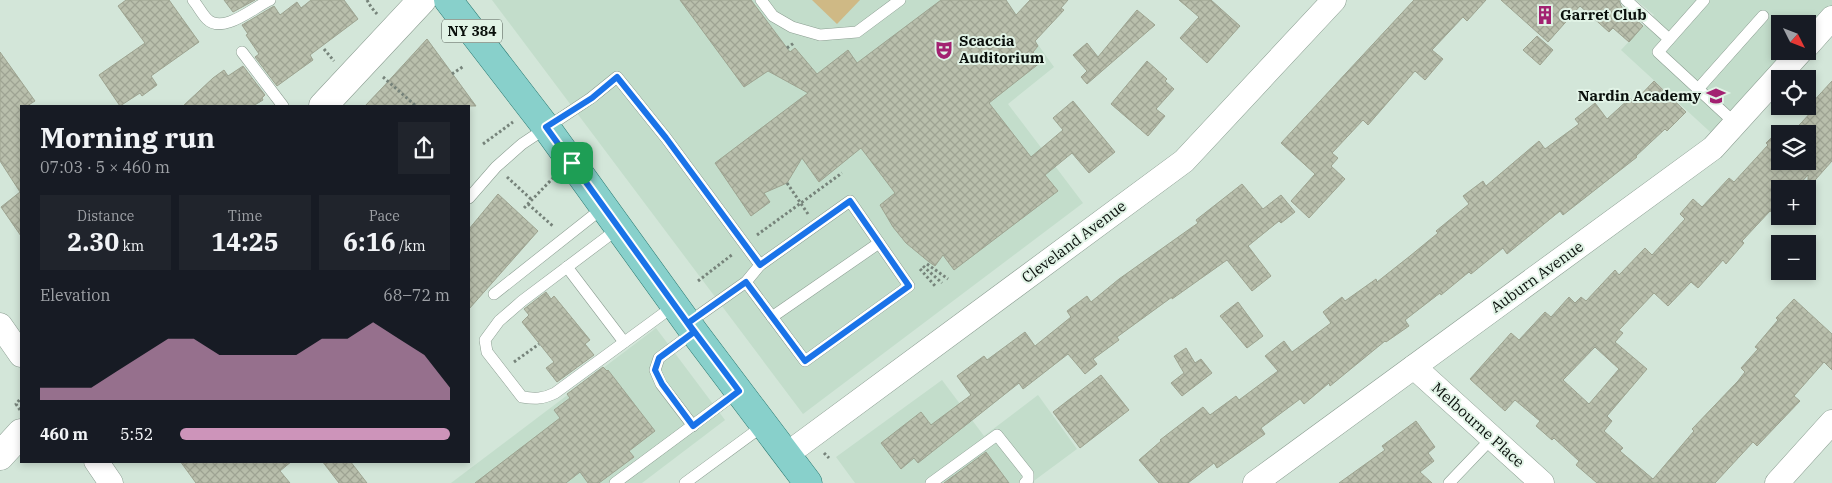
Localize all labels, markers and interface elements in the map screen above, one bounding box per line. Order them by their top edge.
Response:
building icon: Garret Club [1534,4,1556,26]
place label: Garret Club [1560,5,1647,24]
north arrow [1771,15,1816,60]
map controls [1771,15,1816,280]
road number: NY 384 [442,20,502,42]
place label: Scaccia Auditorium [959,31,1045,67]
theatre icon: Scaccia Auditorium [933,39,955,61]
button: locate [1771,70,1816,115]
school or university icon: Nardin Academy [1705,85,1727,107]
place label: Nardin Academy [1578,86,1701,105]
text: Morning run [40,119,215,156]
button: share [398,122,450,174]
button: layers [1771,125,1816,170]
pin [551,142,593,184]
icon: arrive [558,149,586,177]
text: 07:03 · 5 × 460 m [40,157,170,177]
button: + [1771,180,1816,225]
street label: Cleveland Avenue [1018,196,1130,287]
text: Distance [77,207,134,225]
text: Time [228,207,262,225]
text: Pace [369,207,400,225]
text: 2.30 [67,225,119,258]
text: 14:25 [211,225,279,258]
text: 6:16 [343,225,396,258]
button: − [1771,235,1816,280]
text: km [119,237,144,255]
text: /km [396,237,426,255]
street label: Auburn Avenue [1487,237,1587,317]
text: Elevation [40,285,110,305]
text: 68–72 m [383,285,450,305]
street label: Melbourne Place [1428,378,1529,471]
text: 460 m [40,424,88,444]
text: 5:52 [120,424,153,444]

